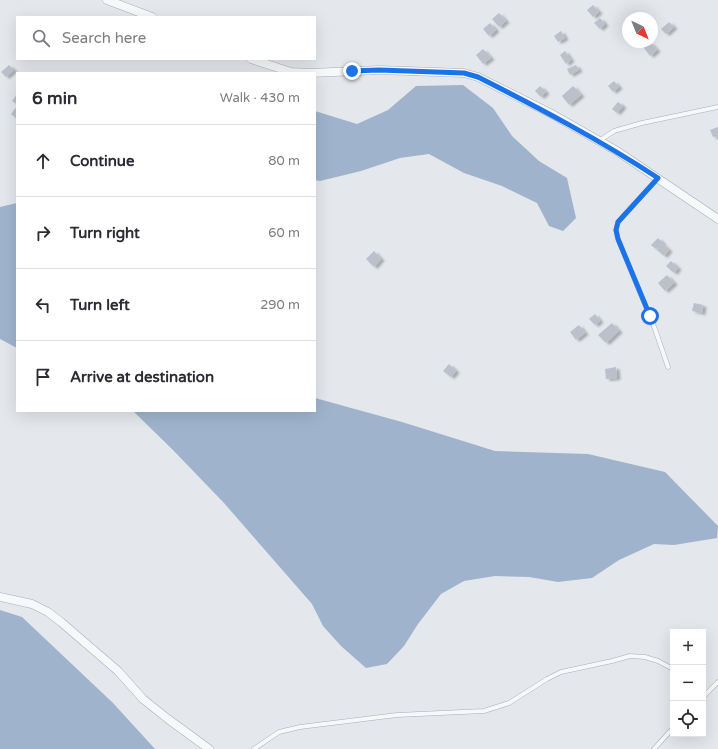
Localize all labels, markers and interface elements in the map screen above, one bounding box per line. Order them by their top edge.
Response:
north arrow [622,12,658,48]
search box [16,16,316,60]
icon: search [30,27,52,49]
text: Search here [62,29,146,47]
route end [343,62,361,80]
text: 6 min [32,88,77,109]
text: Walk · 430 m [220,90,300,106]
icon: ahead [32,150,54,172]
text: Continue [70,152,134,170]
text: 80 m [268,153,300,169]
icon: right [32,222,54,244]
text: Turn right [70,224,140,242]
text: 60 m [268,225,300,241]
icon: left [32,294,54,316]
text: Turn left [70,296,130,314]
text: 290 m [260,297,300,313]
route start [641,307,659,325]
icon: arrive [32,366,54,388]
text: Arrive at destination [70,368,214,386]
map controls [670,629,706,737]
button: + [670,629,706,665]
button: − [670,665,706,701]
button: locate [670,701,706,737]

